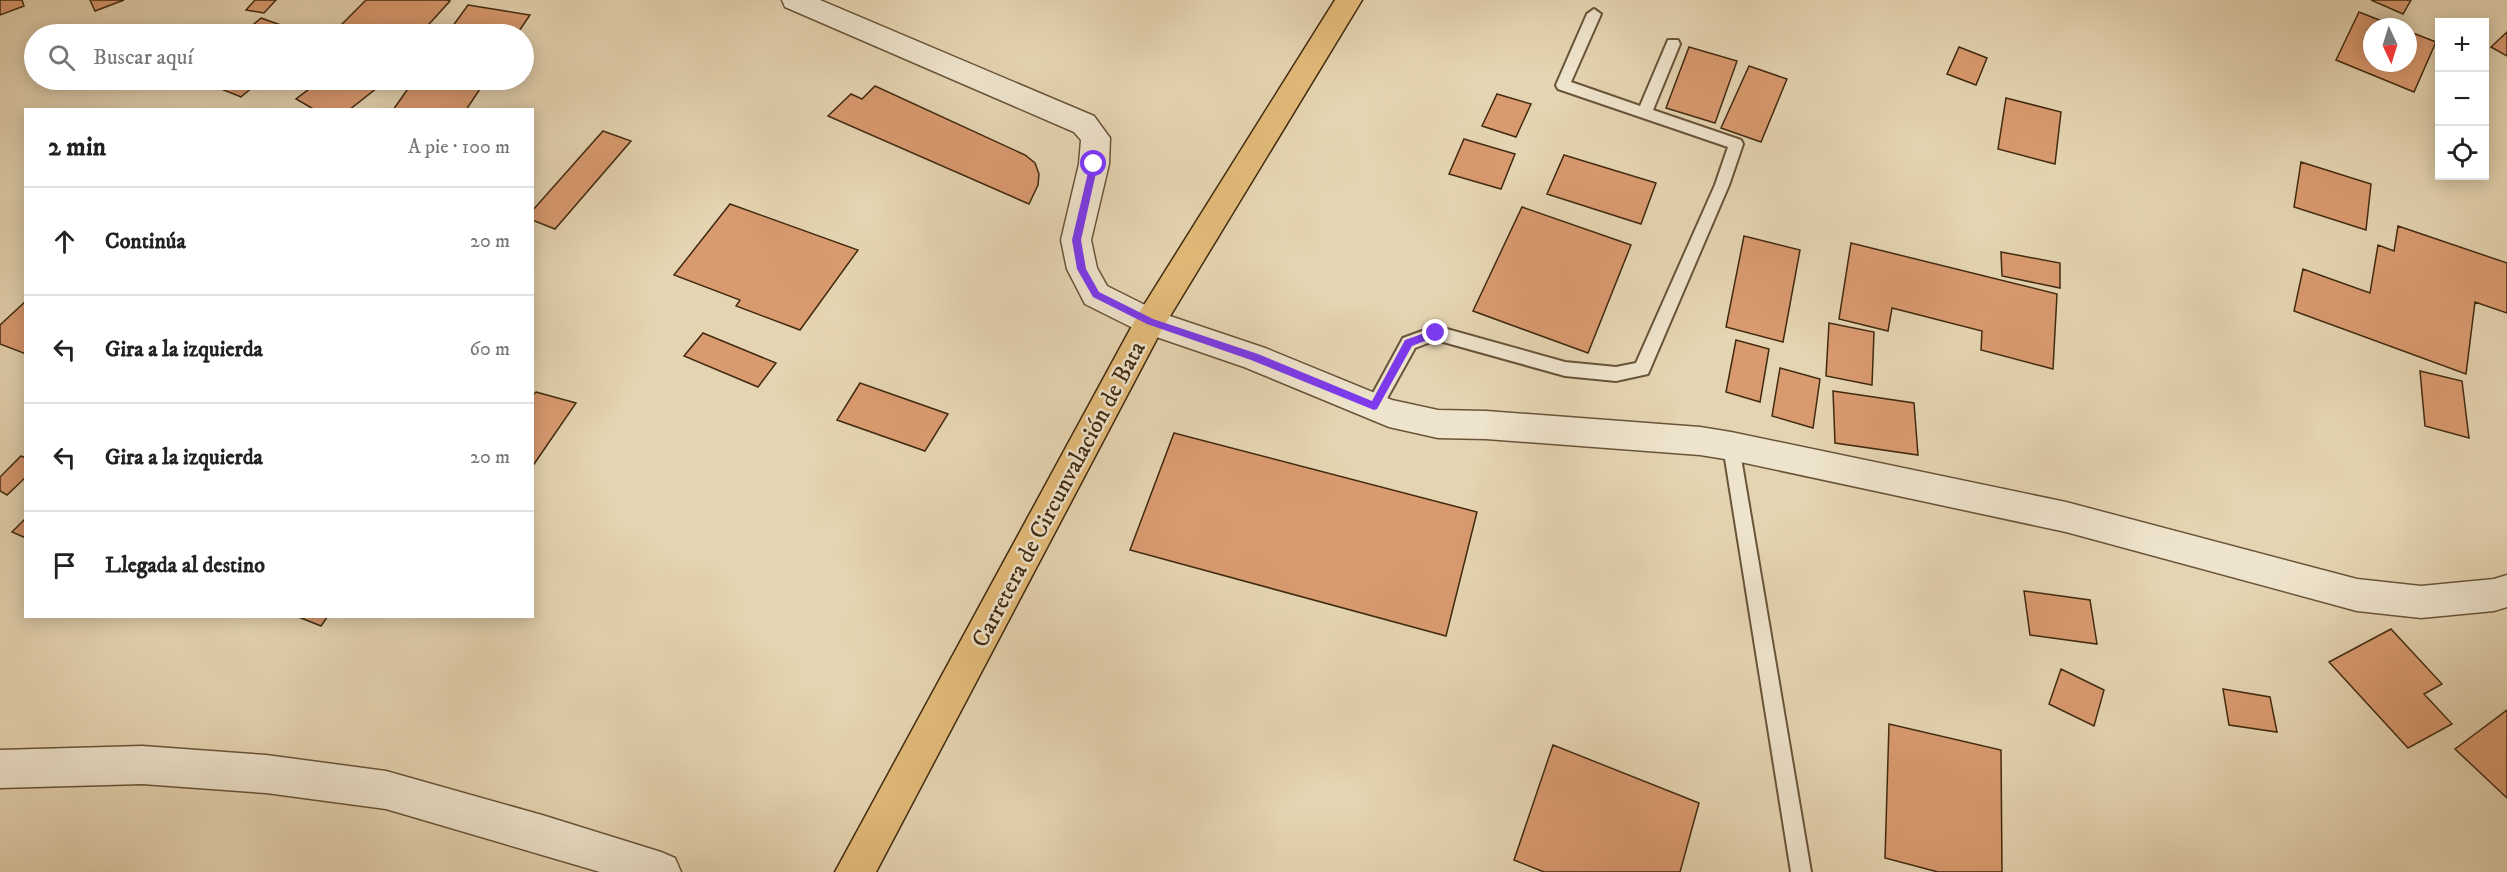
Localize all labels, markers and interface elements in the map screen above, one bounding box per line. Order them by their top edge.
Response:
north arrow [2363,18,2417,72]
map controls [2435,18,2489,180]
button: + [2435,18,2489,72]
search box [24,24,534,90]
icon: search [45,41,78,74]
text: Buscar aquí [93,44,193,71]
button: − [2435,72,2489,126]
button: locate [2435,126,2489,180]
text: 2 min [48,131,106,164]
text: A pie · 100 m [408,135,510,160]
route start [1080,150,1106,176]
icon: ahead [48,225,81,258]
text: Continúa [105,228,186,255]
text: 20 m [470,229,510,254]
route end [1422,319,1448,345]
icon: left [48,333,81,366]
text: Gira a la izquierda [105,336,263,363]
street label: Carretera de Circunvalación de Bata [965,336,1153,653]
text: 60 m [470,337,510,362]
icon: left [48,441,81,474]
text: Gira a la izquierda [105,444,263,471]
text: 20 m [470,445,510,470]
icon: arrive [48,549,81,582]
text: Llegada al destino [105,552,265,579]

